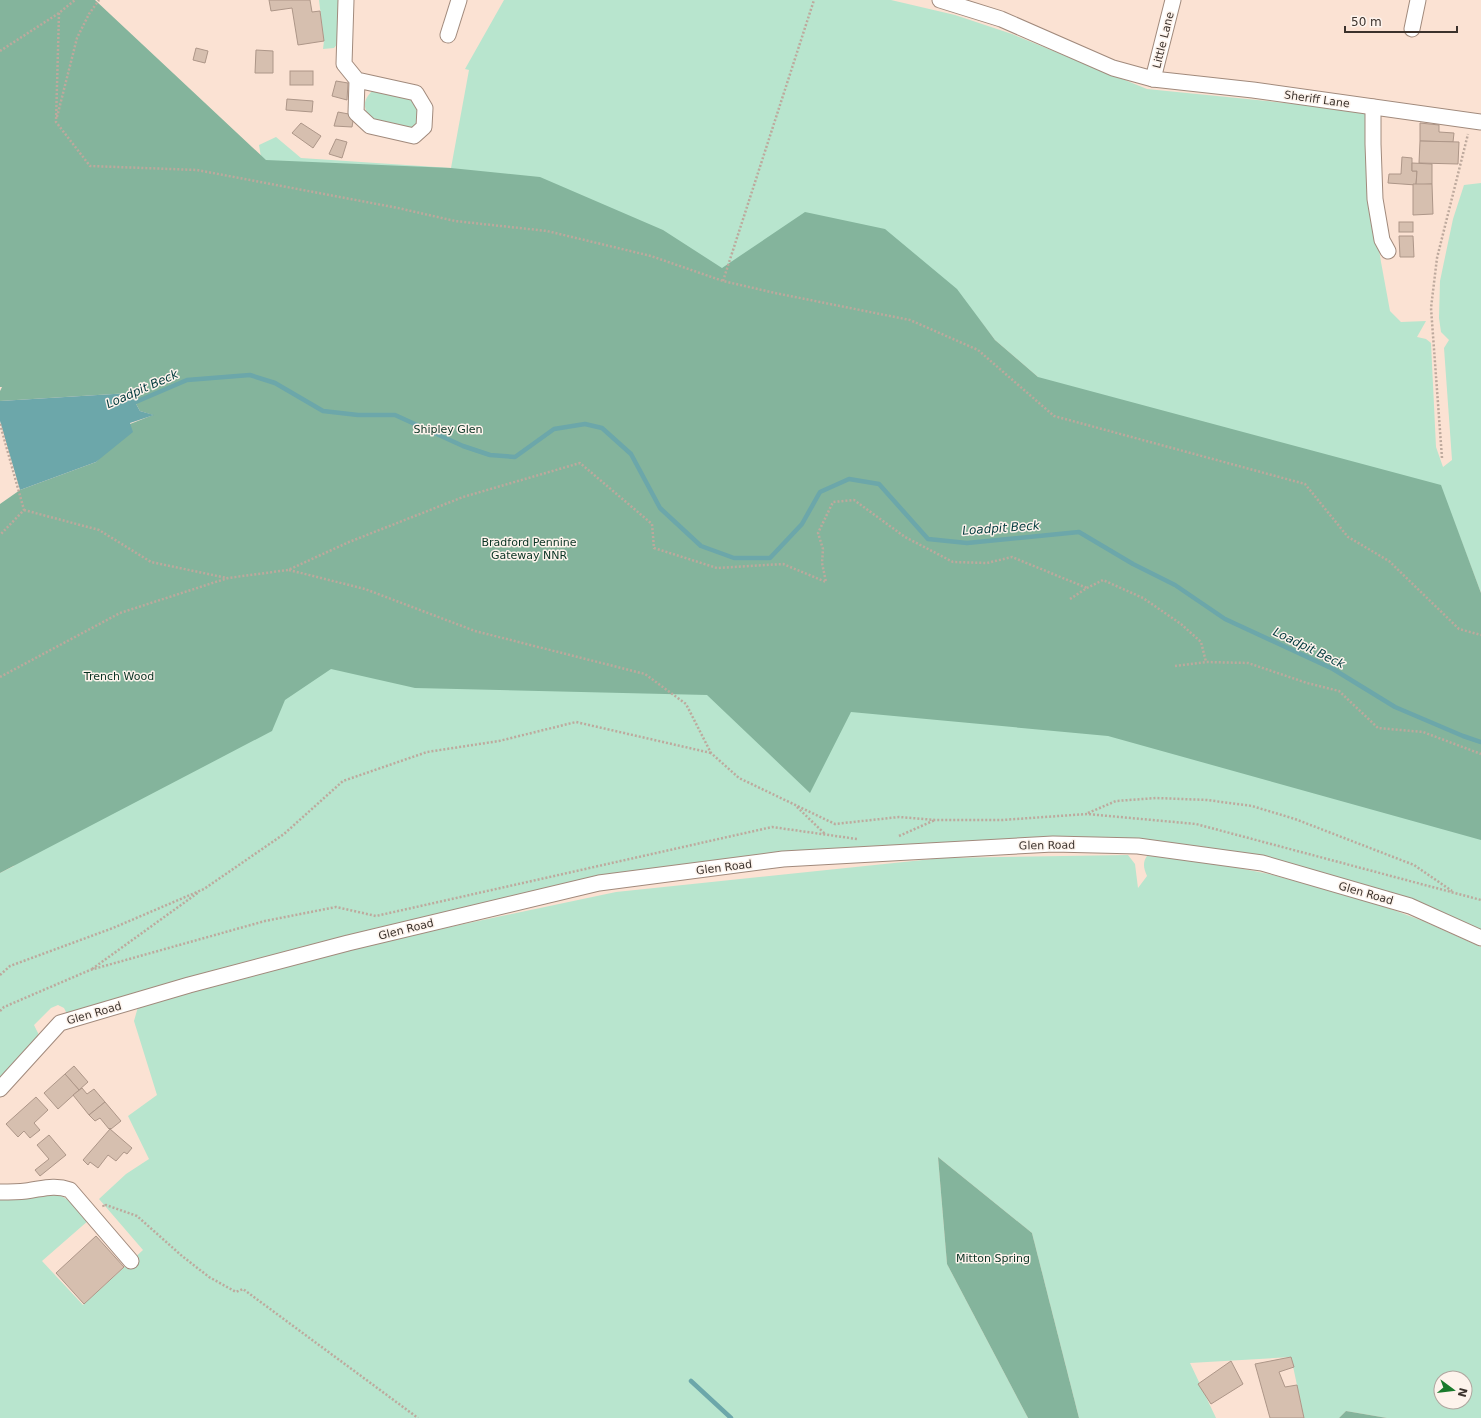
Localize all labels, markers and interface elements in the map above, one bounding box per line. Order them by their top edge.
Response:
scale bar [1345,8,1457,34]
street label: Little Lane [1150,10,1177,70]
text: 50 m [1351,15,1382,29]
street label: Sheriff Lane [1283,88,1351,111]
water label: Loadpit Beck [104,366,181,411]
park label: Shipley Glen [413,423,483,436]
water label: Loadpit Beck [962,518,1041,538]
park label: Bradford Pennine Gateway NNR [482,536,577,562]
water label: Loadpit Beck [1271,625,1348,672]
park label: Trench Wood [83,670,154,683]
street label: Glen Road [1019,839,1075,852]
street label: Glen Road [695,858,753,877]
street label: Glen Road [1337,879,1395,908]
street label: Glen Road [377,916,435,943]
street label: Glen Road [65,999,123,1028]
park label: Mitton Spring [956,1252,1030,1265]
north arrow [1433,1370,1473,1410]
text: N [1455,1386,1470,1399]

